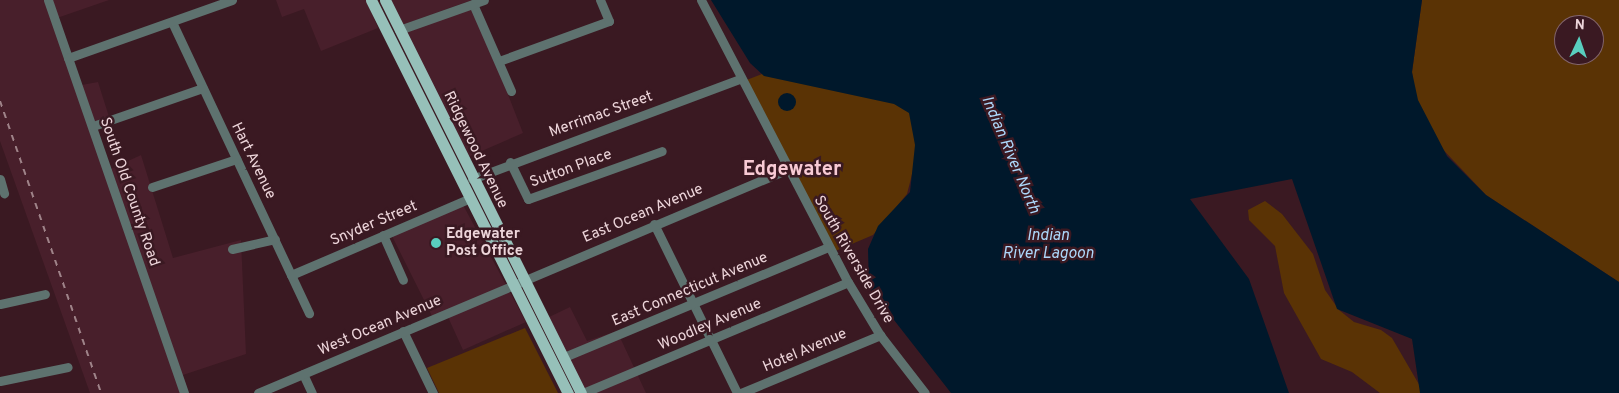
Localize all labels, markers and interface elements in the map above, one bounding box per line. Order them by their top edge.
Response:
north arrow [1554,15,1604,65]
text: N [1574,17,1585,34]
street label: Ridgewood Avenue [439,88,511,212]
street label: Merrimac Street [547,88,655,142]
water label: Indian River North [977,93,1043,217]
street label: South Old County Road [95,115,163,269]
street label: Hart Avenue [227,120,279,202]
street label: Sutton Place [528,146,614,192]
district label: Edgewater [743,158,841,182]
street label: East Ocean Avenue [580,180,706,248]
street label: South Riverside Drive [809,193,897,327]
street label: Snyder Street [328,198,420,250]
place label: Edgewater Post Office [446,225,523,260]
water label: Indian River Lagoon [1002,226,1094,264]
marker: Edgewater Post Office [430,237,442,249]
street label: East Connecticut Avenue [609,249,771,331]
street label: West Ocean Avenue [315,292,445,360]
street label: Woodley Avenue [655,295,765,355]
street label: Hotel Avenue [760,325,850,377]

